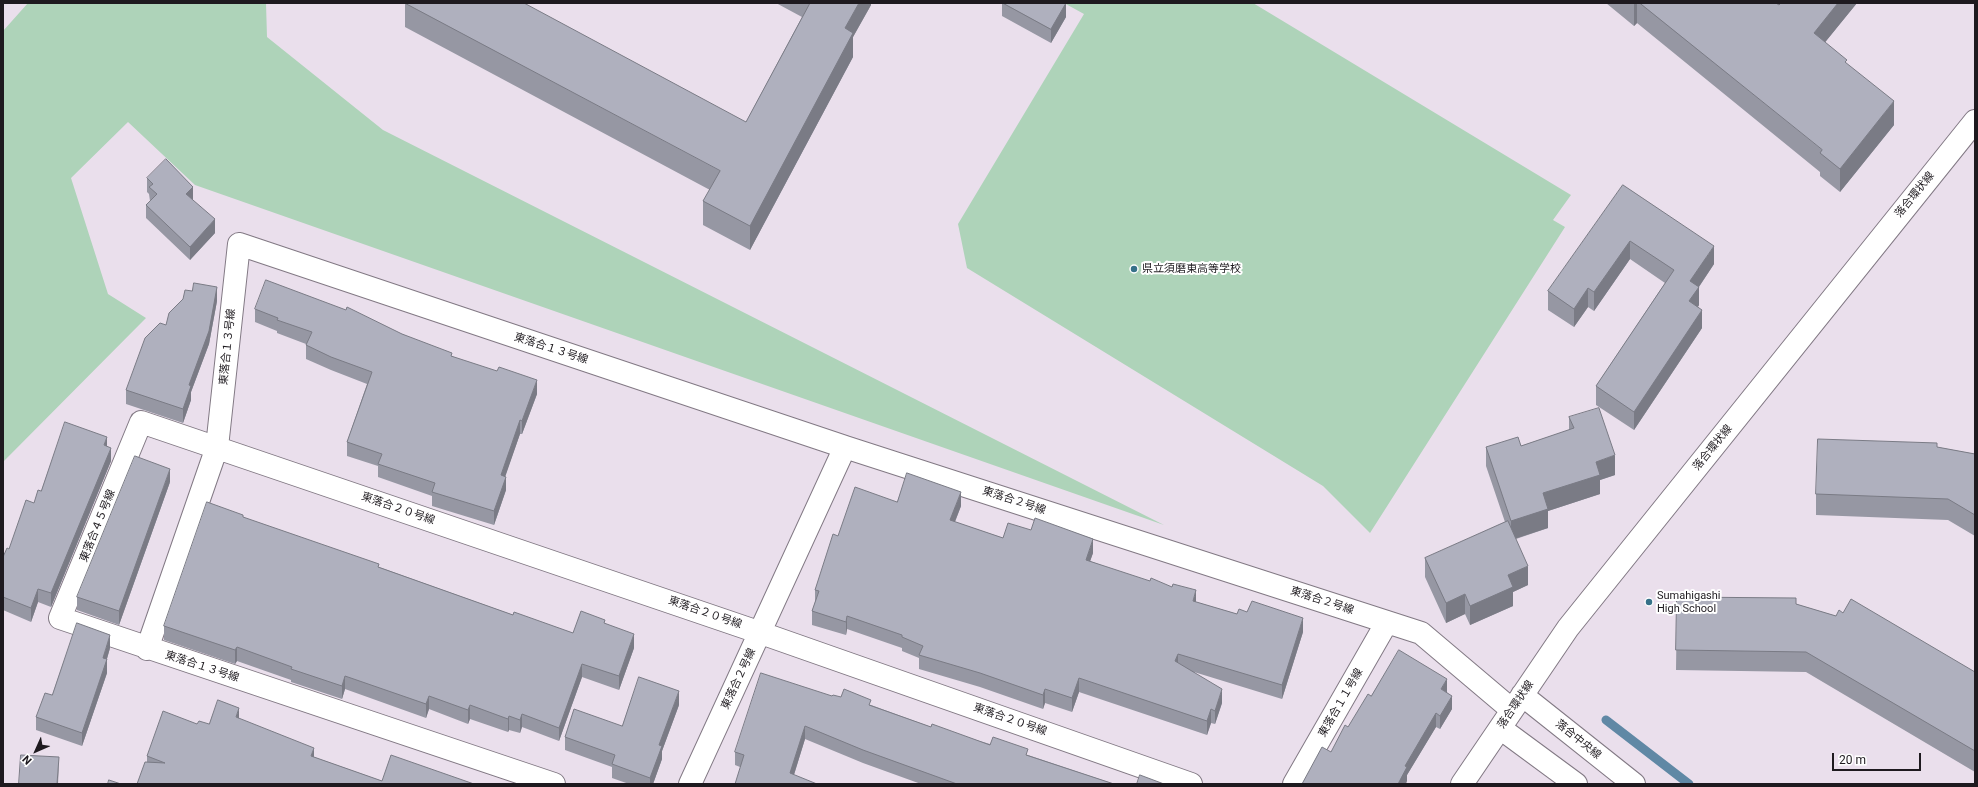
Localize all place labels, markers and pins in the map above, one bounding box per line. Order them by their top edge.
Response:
place label: 県立須磨東高等学校 [1142,262,1241,276]
marker: 県立須磨東高等学校 [1129,264,1139,274]
place label: Sumahigashi High School [1657,589,1721,615]
marker: Sumahigashi High School [1644,597,1654,607]

